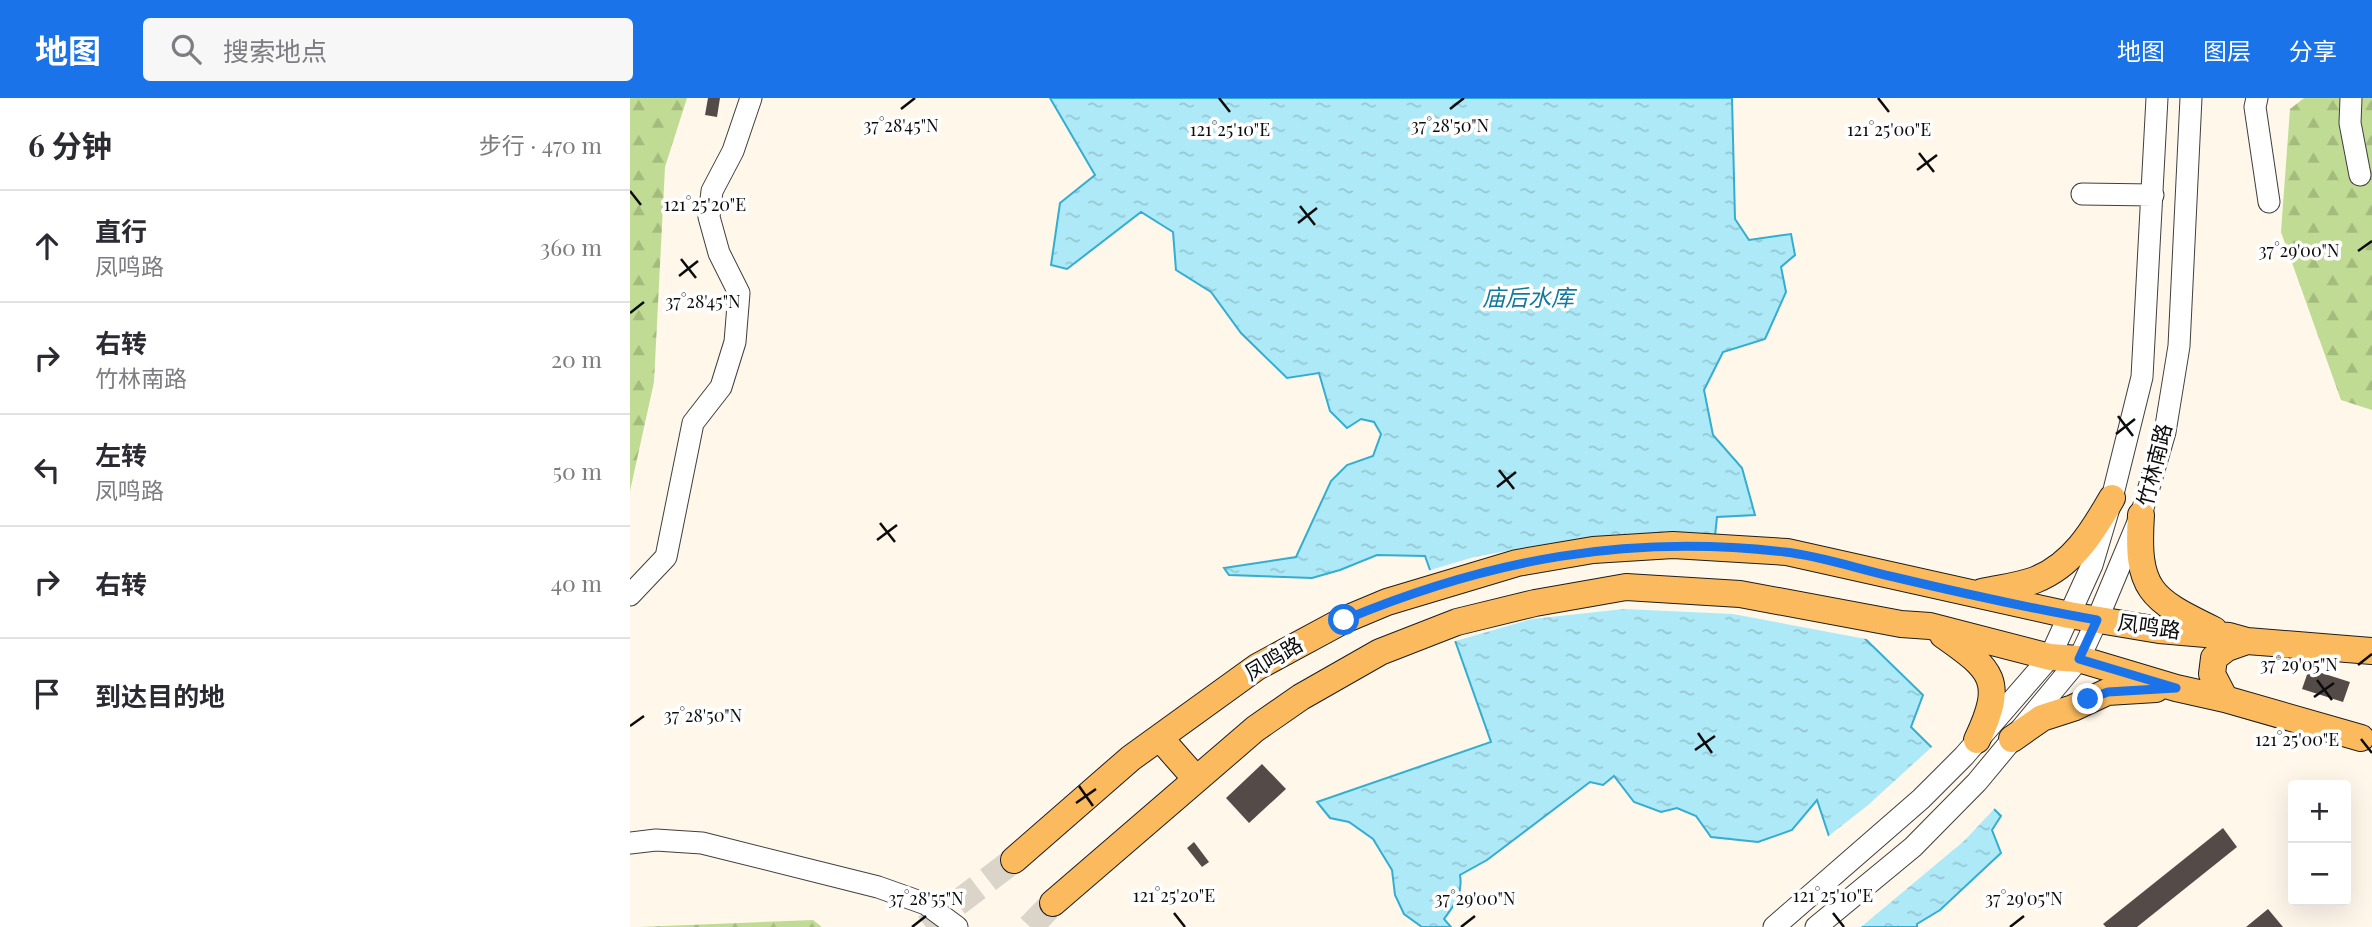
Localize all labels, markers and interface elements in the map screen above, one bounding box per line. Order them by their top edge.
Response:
search box [143,18,633,81]
text: 地图 [35,27,101,71]
icon: search [167,30,205,68]
text: 搜索地点 [223,33,327,68]
text: 地图 [2117,34,2165,66]
text: 图层 [2203,34,2251,66]
text: 分享 [2289,34,2337,66]
text: 37°28'45"N [863,113,939,137]
text: 37°28'50"N [1411,113,1490,137]
text: 121°25'10"E [1190,117,1270,141]
text: 121°25'00"E [1847,117,1931,141]
text: 6 分钟 [28,125,112,165]
text: 步行 · 470 m [479,129,602,160]
text: 121°25'20"E [664,192,746,216]
text: 直行 [95,213,147,248]
icon: ahead [28,227,66,265]
text: 360 m [540,231,602,262]
text: 37°29'00"N [2258,238,2340,262]
text: 凤鸣路 [95,250,164,281]
water label: 庙后水库 [1482,281,1578,312]
text: 37°28'45"N [665,289,741,313]
text: 右转 [95,325,147,360]
icon: right [28,339,66,377]
text: 20 m [551,343,602,374]
text: 竹林南路 [95,362,187,393]
street label: 竹林南路 [2129,420,2177,509]
text: 左转 [95,437,147,472]
icon: left [28,451,66,489]
text: 50 m [553,455,602,486]
text: 凤鸣路 [95,474,164,505]
icon: right [28,563,66,601]
text: 右转 [95,566,147,601]
text: 40 m [551,567,602,598]
route start [1328,604,1359,635]
street label: 凤鸣路 [2116,607,2182,643]
street label: 凤鸣路 [1239,629,1307,686]
text: 37°29'05"N [2260,652,2338,676]
icon: arrive [28,675,66,713]
text: 到达目的地 [95,678,225,713]
route end [2072,683,2103,714]
text: 37°28'50"N [664,703,743,727]
text: 121°25'00"E [2255,727,2339,751]
map controls [2288,780,2351,906]
button: + [2288,780,2351,843]
button: − [2288,843,2351,906]
text: 121°25'20"E [1133,883,1215,907]
text: 121°25'10"E [1793,883,1873,907]
text: 37°28'55"N [888,886,964,910]
text: 37°29'00"N [1434,886,1516,910]
text: 37°29'05"N [1985,886,2063,910]

